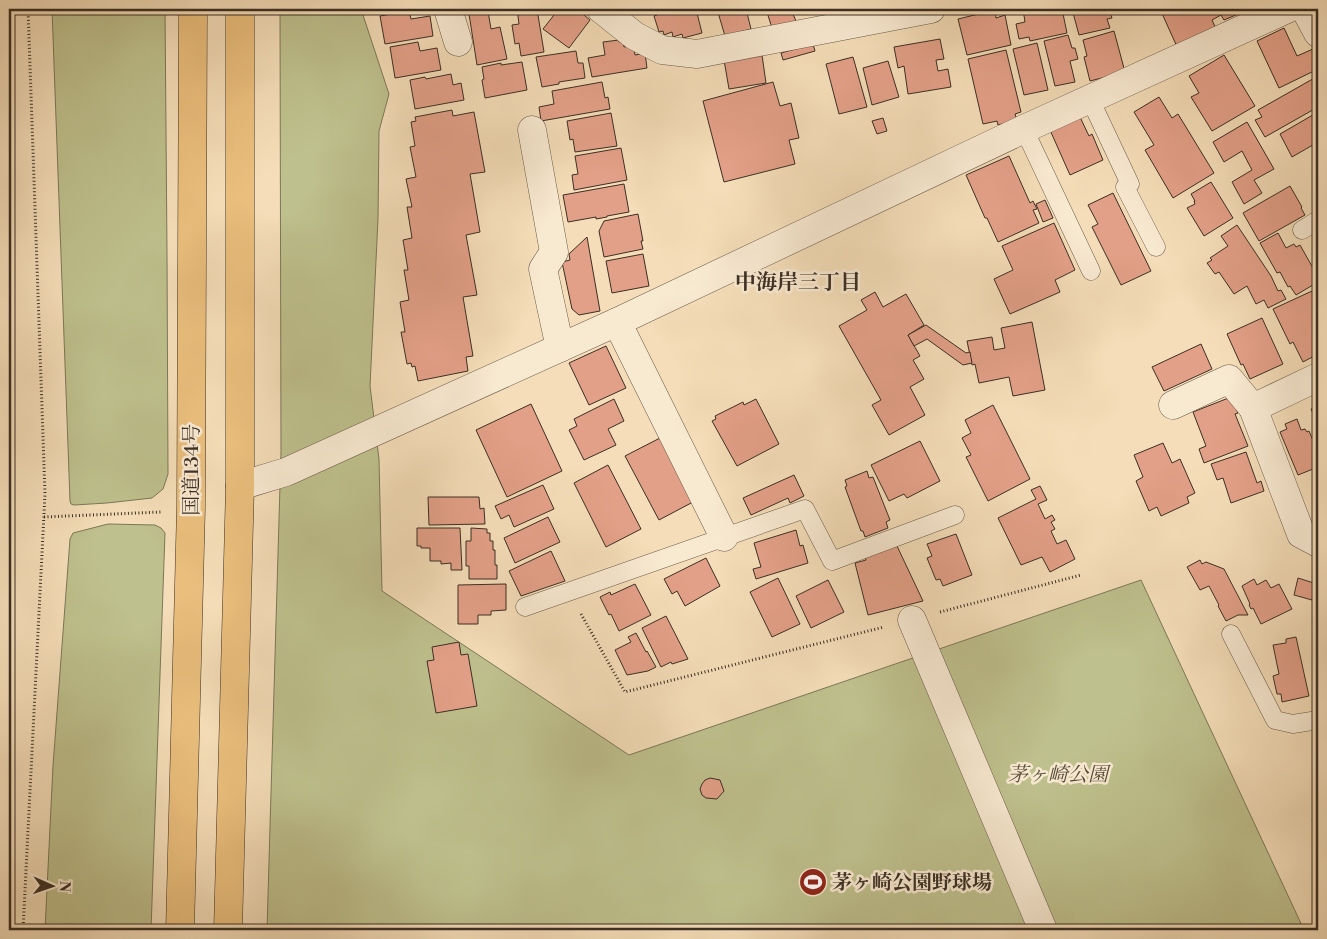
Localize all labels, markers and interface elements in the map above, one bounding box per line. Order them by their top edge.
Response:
district label: 中海岸三丁目 [735,270,861,296]
street label: 国道134号 [180,424,205,516]
park label: 茅ヶ崎公園 [1008,763,1111,788]
north arrow [28,862,78,912]
sports icon: 茅ヶ崎公園野球場 [798,867,828,897]
place label: 茅ヶ崎公園野球場 [832,871,992,896]
text: N [55,881,73,892]

